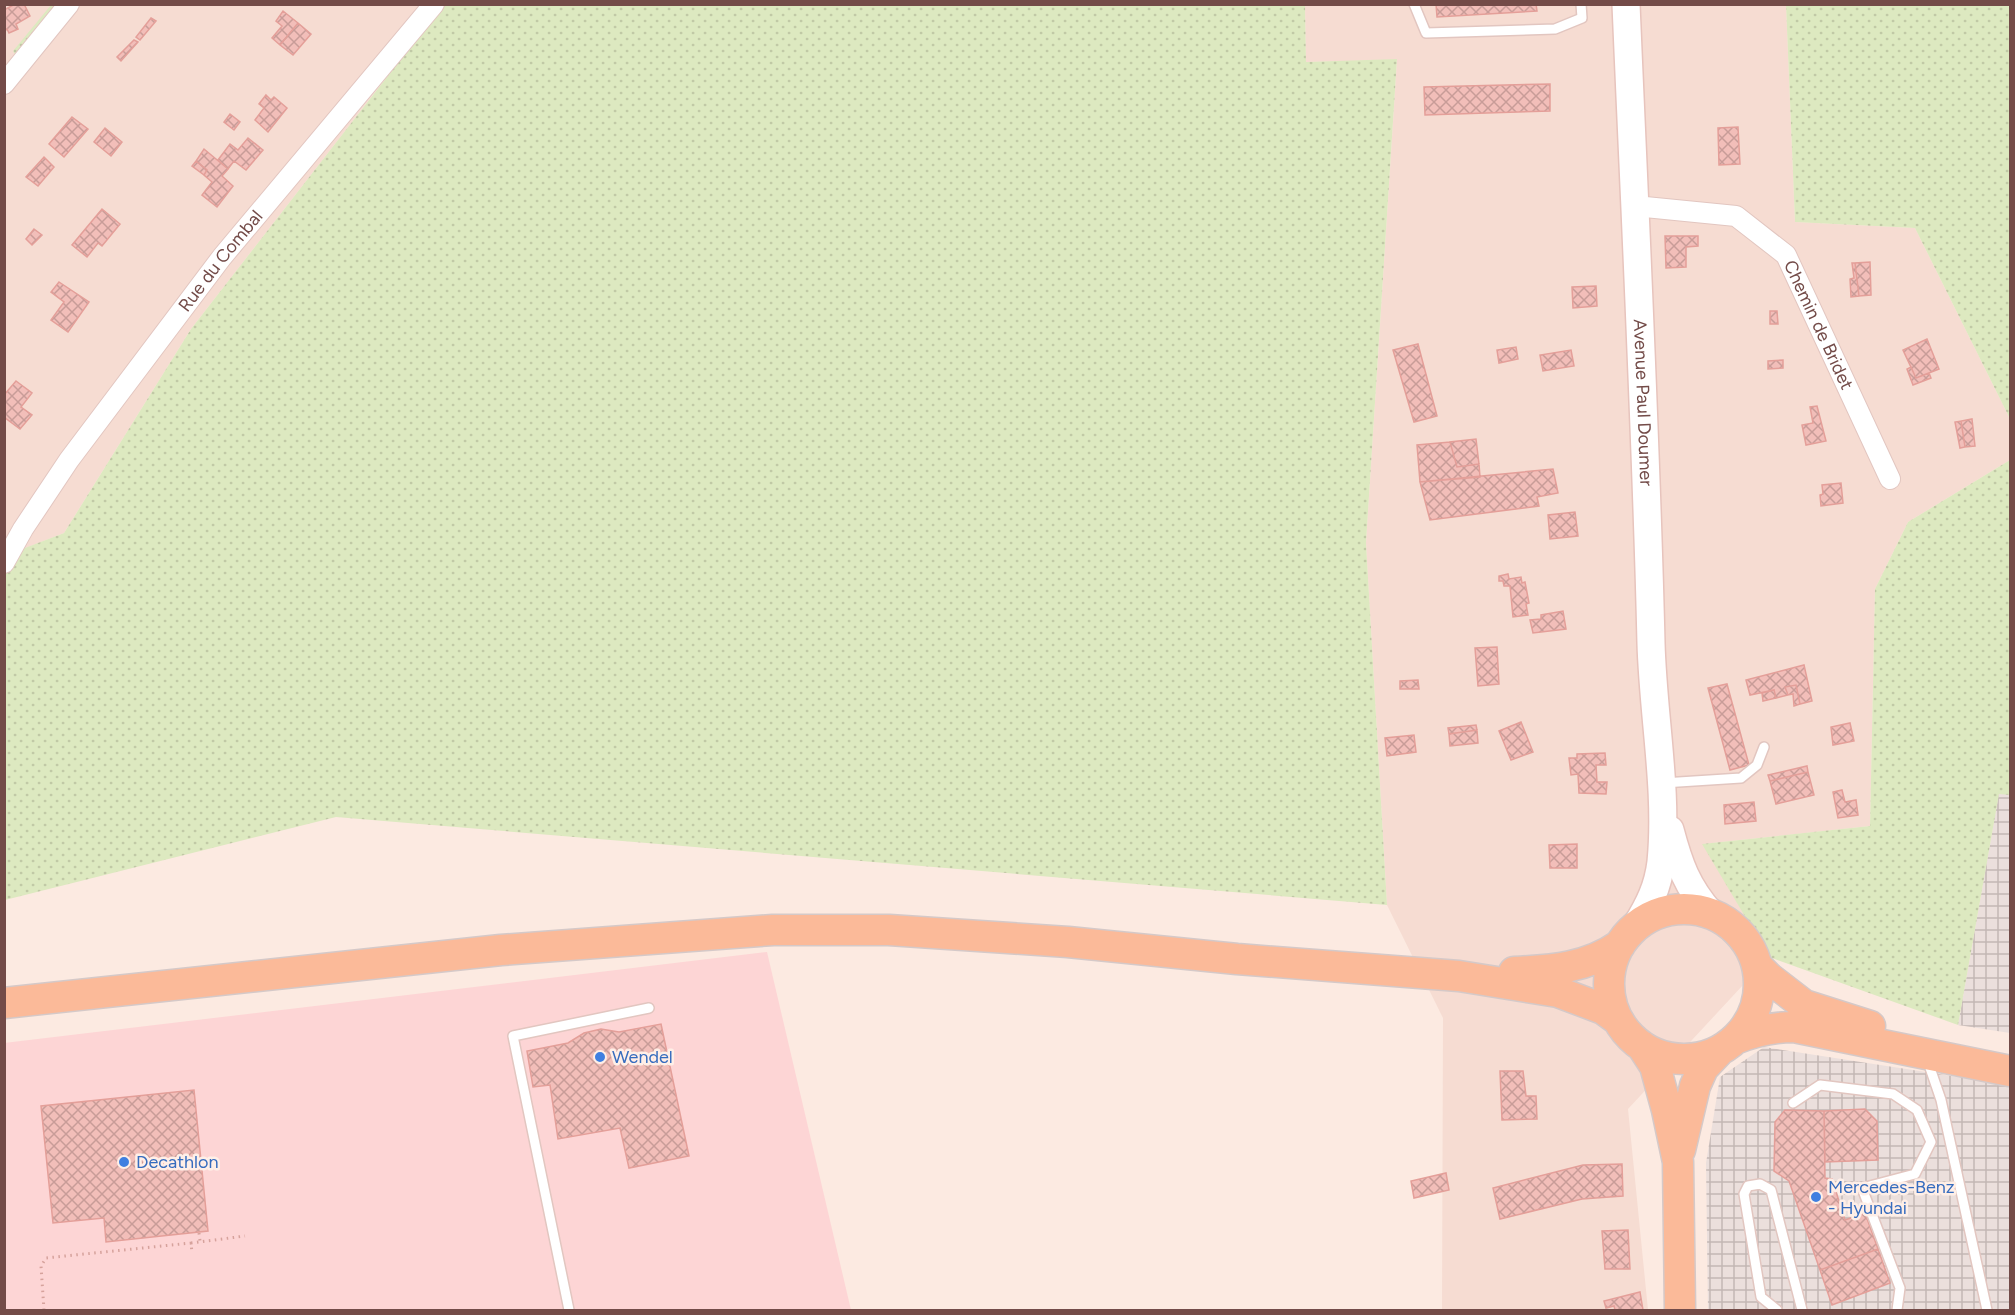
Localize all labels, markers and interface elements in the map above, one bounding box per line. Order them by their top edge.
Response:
street label: Rue du Combal [174,206,267,316]
street label: Chemin de Bridet [1779,257,1858,393]
street label: Avenue Paul Doumer [1629,319,1657,487]
place label: Wendel [612,1046,673,1068]
marker: Wendel [593,1050,607,1064]
place label: Decathlon [136,1151,218,1173]
marker: Decathlon [117,1155,131,1169]
place label: Mercedes-Benz - Hyundai [1828,1176,1955,1219]
marker: Mercedes-Benz - Hyundai [1809,1190,1823,1204]

